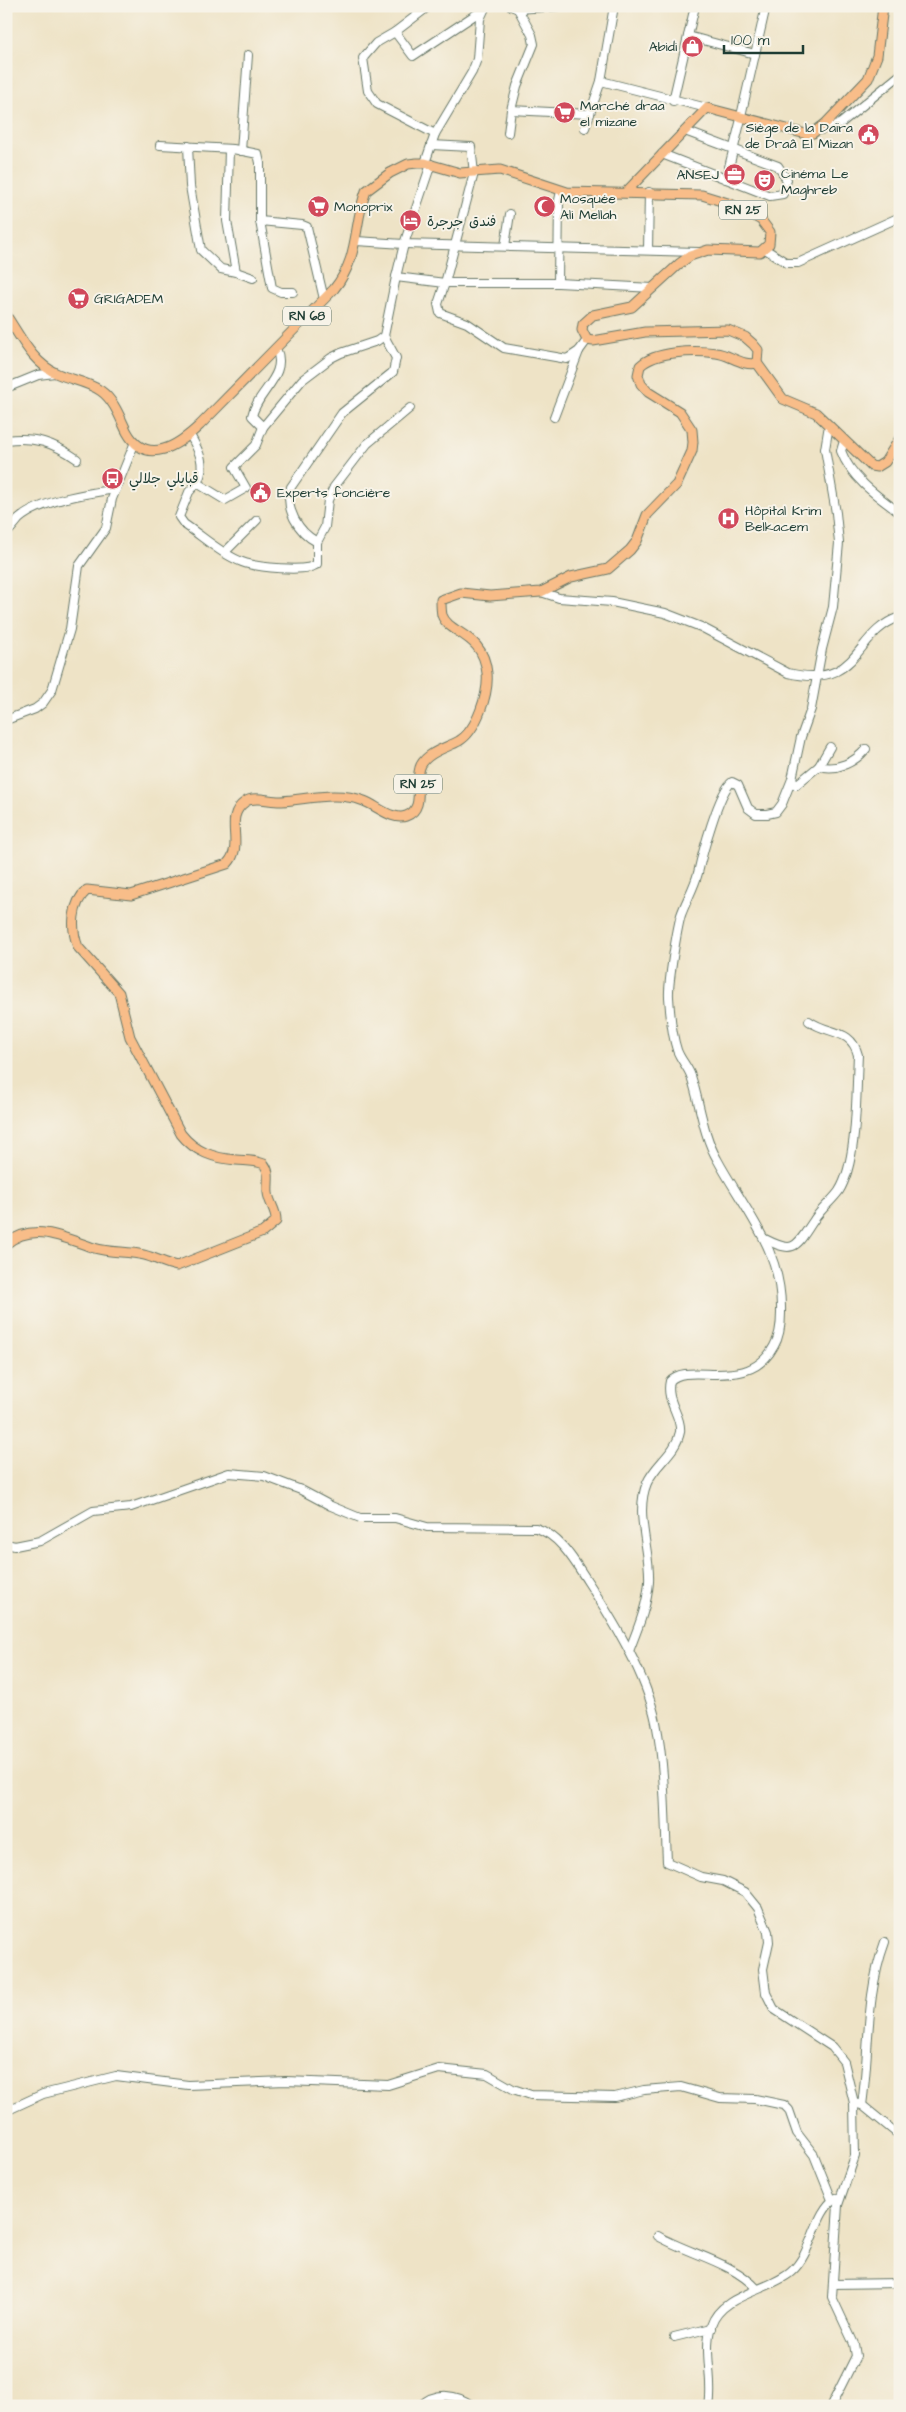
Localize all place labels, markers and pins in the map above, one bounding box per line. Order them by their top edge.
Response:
shop icon: Abidi [681,34,705,58]
place label: Abidi [649,37,677,57]
place label: Marché draa el mizane [580,96,665,132]
supermarket icon: Marché draa el mizane [552,101,576,125]
place label: Siège de la Daïra de Draâ El Mizan [745,118,853,154]
public building icon: Siège de la Daïra de Draâ El Mizan [857,123,881,147]
office icon: ANSEJ [723,162,747,186]
place label: Cinéma Le Maghreb [781,164,849,200]
place label: ANSEJ [677,165,720,185]
theatre icon: Cinéma Le Maghreb [753,169,777,193]
place label: Mosquée Ali Mellah [560,189,617,225]
supermarket icon: Monoprix [306,194,330,218]
mosque icon: Mosquée Ali Mellah [532,194,556,218]
place label: Monoprix [334,197,393,217]
hotel icon: فندق جرجرة [399,209,423,233]
place label: فندق جرجرة [427,212,496,232]
supermarket icon: GRIGADEM [66,286,90,310]
place label: GRIGADEM [94,289,164,309]
bus stop icon: قبايلي جلالي [101,466,125,490]
place label: قبايلي جلالي [129,469,199,491]
public building icon: Experts foncière [249,480,273,504]
place label: Experts foncière [277,483,391,503]
place label: Hôpital Krim Belkacem [745,501,821,537]
hospital icon: Hôpital Krim Belkacem [717,506,741,530]

